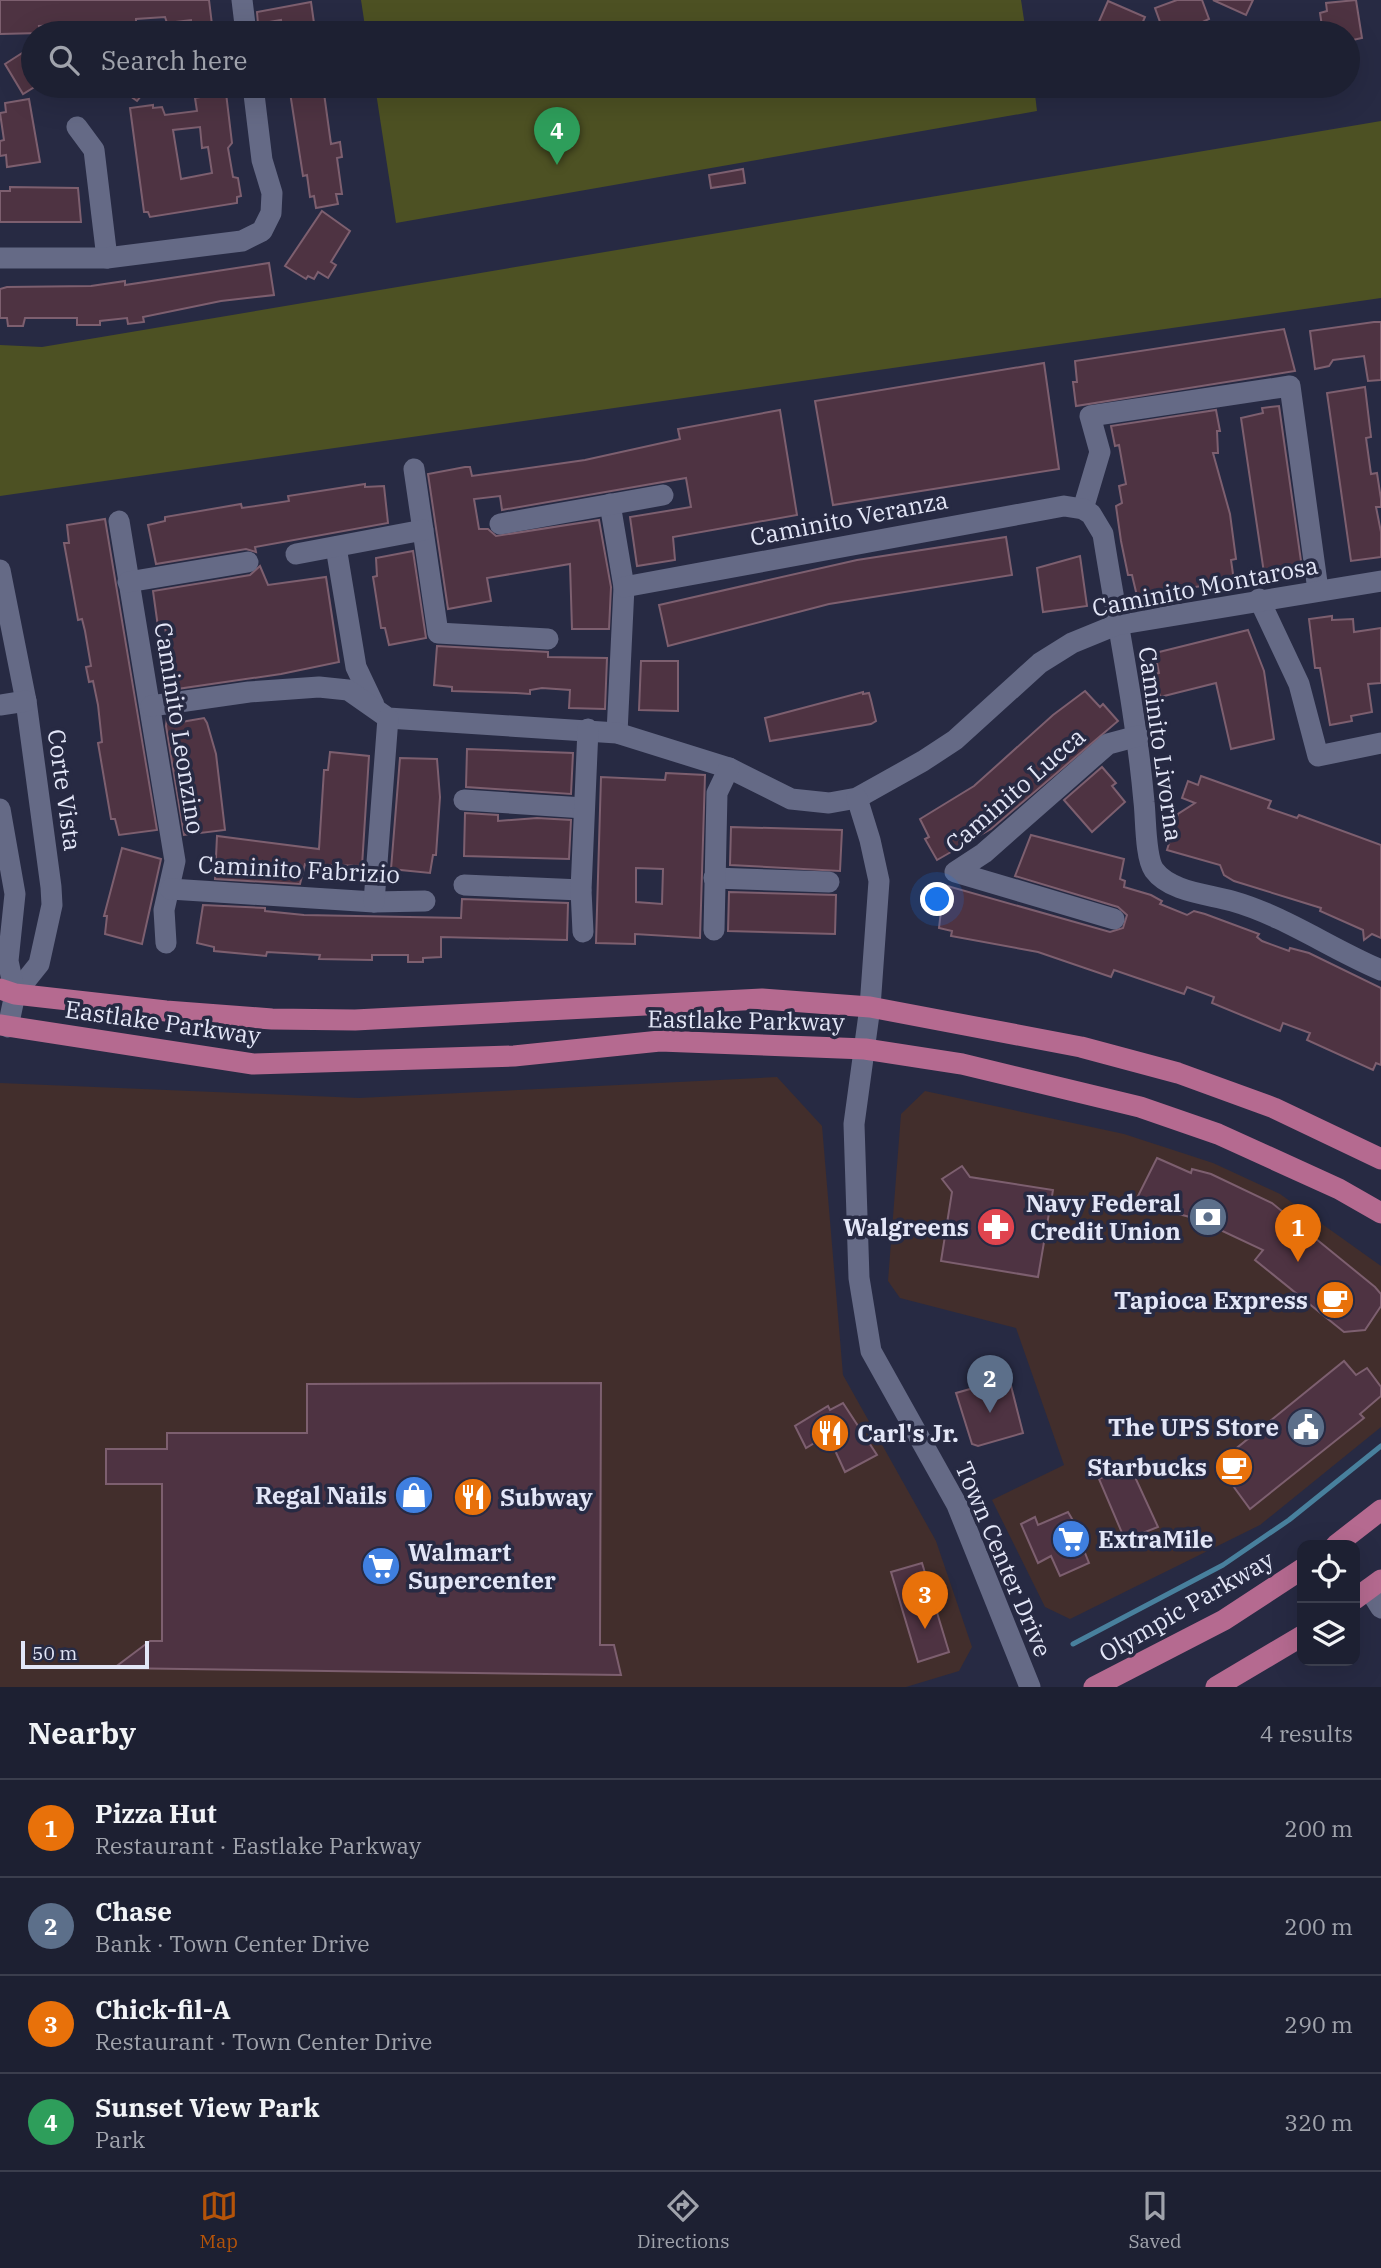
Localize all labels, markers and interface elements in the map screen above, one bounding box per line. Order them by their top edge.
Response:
search box [21,21,1360,98]
icon: search [45,41,83,79]
text: Search here [101,43,247,77]
pin: 4 [534,107,580,165]
street label: Caminito Veranza [747,483,951,553]
street label: Caminito Montarosa [1089,548,1321,624]
street label: Caminito Leonzino [147,620,213,836]
street label: Caminito Livorna [1131,645,1191,843]
street label: Caminito Lucca [938,720,1092,860]
street label: Corte Vista [41,727,89,853]
street label: Caminito Fabrizio [197,848,401,890]
your location [920,882,954,916]
street label: Eastlake Parkway [63,992,263,1052]
street label: Eastlake Parkway [647,1002,845,1038]
place label: Navy Federal Credit Union [1026,1187,1181,1247]
bank icon: Navy Federal Credit Union [1187,1196,1229,1238]
pin: 1 [1275,1204,1321,1262]
pharmacy icon: Walgreens [975,1206,1017,1248]
place label: Walgreens [843,1211,969,1243]
cafe icon: Tapioca Express [1314,1279,1356,1321]
place label: Tapioca Express [1114,1284,1308,1316]
pin: 2 [967,1355,1013,1413]
public building icon: The UPS Store [1285,1406,1327,1448]
place label: The UPS Store [1108,1411,1279,1443]
restaurant icon: Carl's Jr. [809,1412,851,1454]
place label: Carl's Jr. [857,1417,959,1449]
cafe icon: Starbucks [1213,1446,1255,1488]
place label: Starbucks [1087,1451,1207,1483]
street label: Town Center Drive [948,1456,1060,1662]
shop icon: Regal Nails [393,1474,435,1516]
restaurant icon: Subway [452,1476,494,1518]
place label: Regal Nails [255,1479,387,1511]
place label: Subway [500,1481,593,1513]
supermarket icon: ExtraMile [1050,1518,1092,1560]
place label: ExtraMile [1098,1523,1213,1555]
place label: Walmart Supercenter [408,1536,556,1596]
map controls [1297,1540,1360,1666]
button: locate [1297,1540,1360,1603]
street label: Olympic Parkway [1093,1543,1279,1669]
supermarket icon: Walmart Supercenter [360,1545,402,1587]
pin: 3 [902,1571,948,1629]
button: layers [1297,1603,1360,1666]
scale bar [21,1638,149,1670]
text: 50 m [32,1641,77,1665]
text: Nearby [28,1713,136,1752]
text: 4 results [1260,1718,1353,1748]
text: Pizza Hut [95,1796,217,1830]
text: 1 [44,1813,58,1843]
text: 200 m [1284,1813,1353,1843]
text: Restaurant · Eastlake Parkway [95,1830,421,1860]
text: Chase [95,1894,172,1928]
text: 2 [44,1911,58,1941]
text: 200 m [1284,1911,1353,1941]
text: Bank · Town Center Drive [95,1928,370,1958]
text: Chick-fil-A [95,1992,231,2026]
text: 3 [44,2009,58,2039]
text: 290 m [1284,2009,1353,2039]
text: Restaurant · Town Center Drive [95,2026,432,2056]
text: Sunset View Park [95,2090,319,2124]
text: 4 [44,2107,58,2137]
text: 320 m [1284,2107,1353,2137]
text: Park [95,2124,145,2154]
tab: Map [199,2187,238,2253]
tab: Directions [637,2187,730,2253]
tab: Saved [1128,2187,1182,2253]

